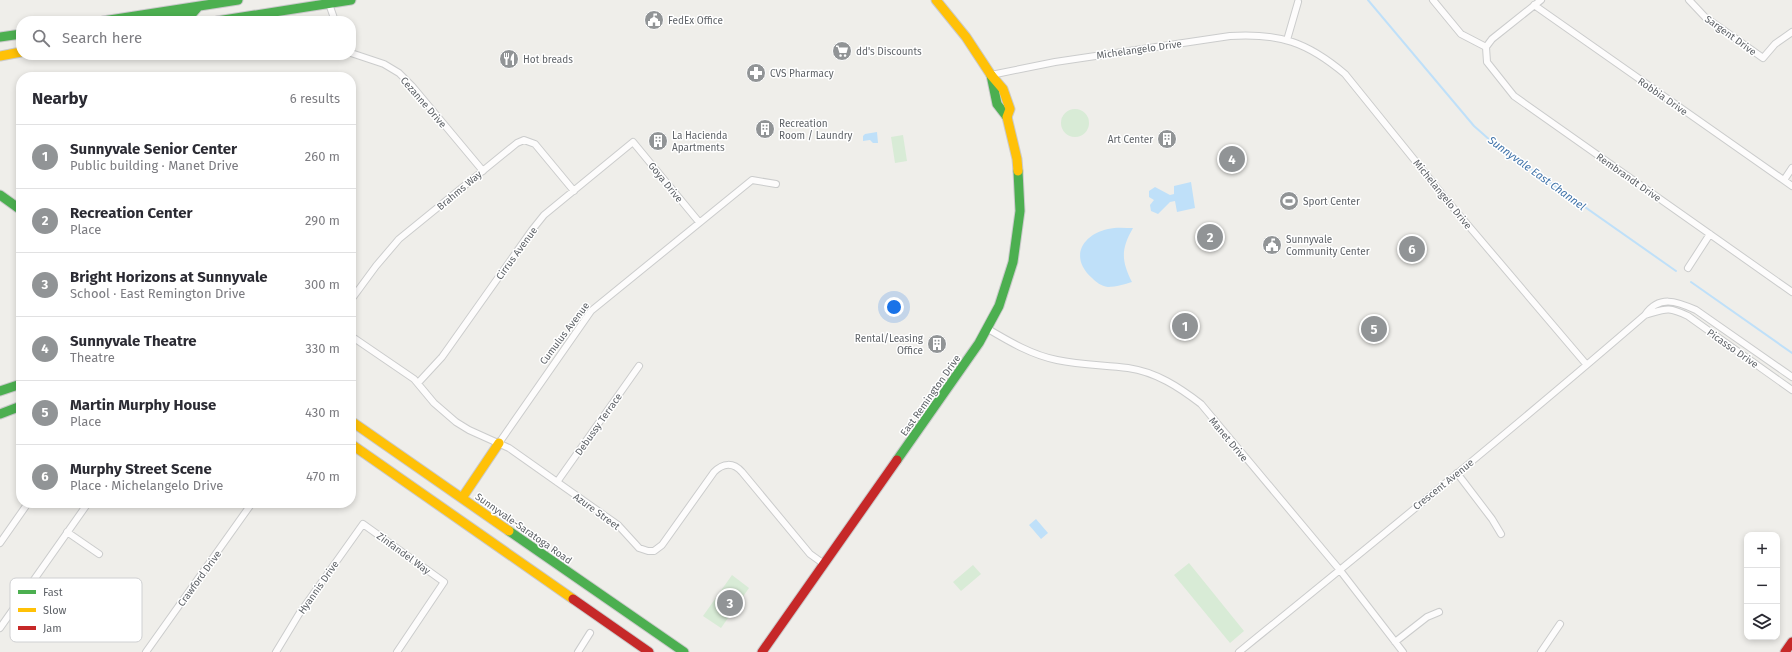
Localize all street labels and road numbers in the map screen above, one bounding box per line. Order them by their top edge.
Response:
street label: Sargent Drive [1702,13,1758,58]
street label: Michelangelo Drive [1096,38,1183,62]
street label: Cezanne Drive [398,75,449,131]
street label: Robbia Drive [1635,75,1690,118]
street label: Rembrandt Drive [1594,151,1663,205]
street label: Michelangelo Drive [1410,157,1474,232]
street label: Goya Drive [645,160,685,205]
street label: Brahms Way [435,168,485,213]
street label: Cirrus Avenue [494,225,540,282]
street label: Cumulus Avenue [537,300,592,367]
street label: Picasso Drive [1704,327,1760,371]
street label: East Remington Drive [898,353,963,439]
street label: Debussy Terrace [573,391,625,458]
street label: Manet Drive [1206,415,1250,464]
street label: Crescent Avenue [1411,457,1476,513]
street label: Sunnyvale-Saratoga Road [473,491,574,567]
street label: Azure Street [571,491,622,533]
street label: Zinfandel Way [374,530,433,577]
street label: Crawford Drive [175,548,224,609]
street label: Hyannis Drive [296,559,342,617]

